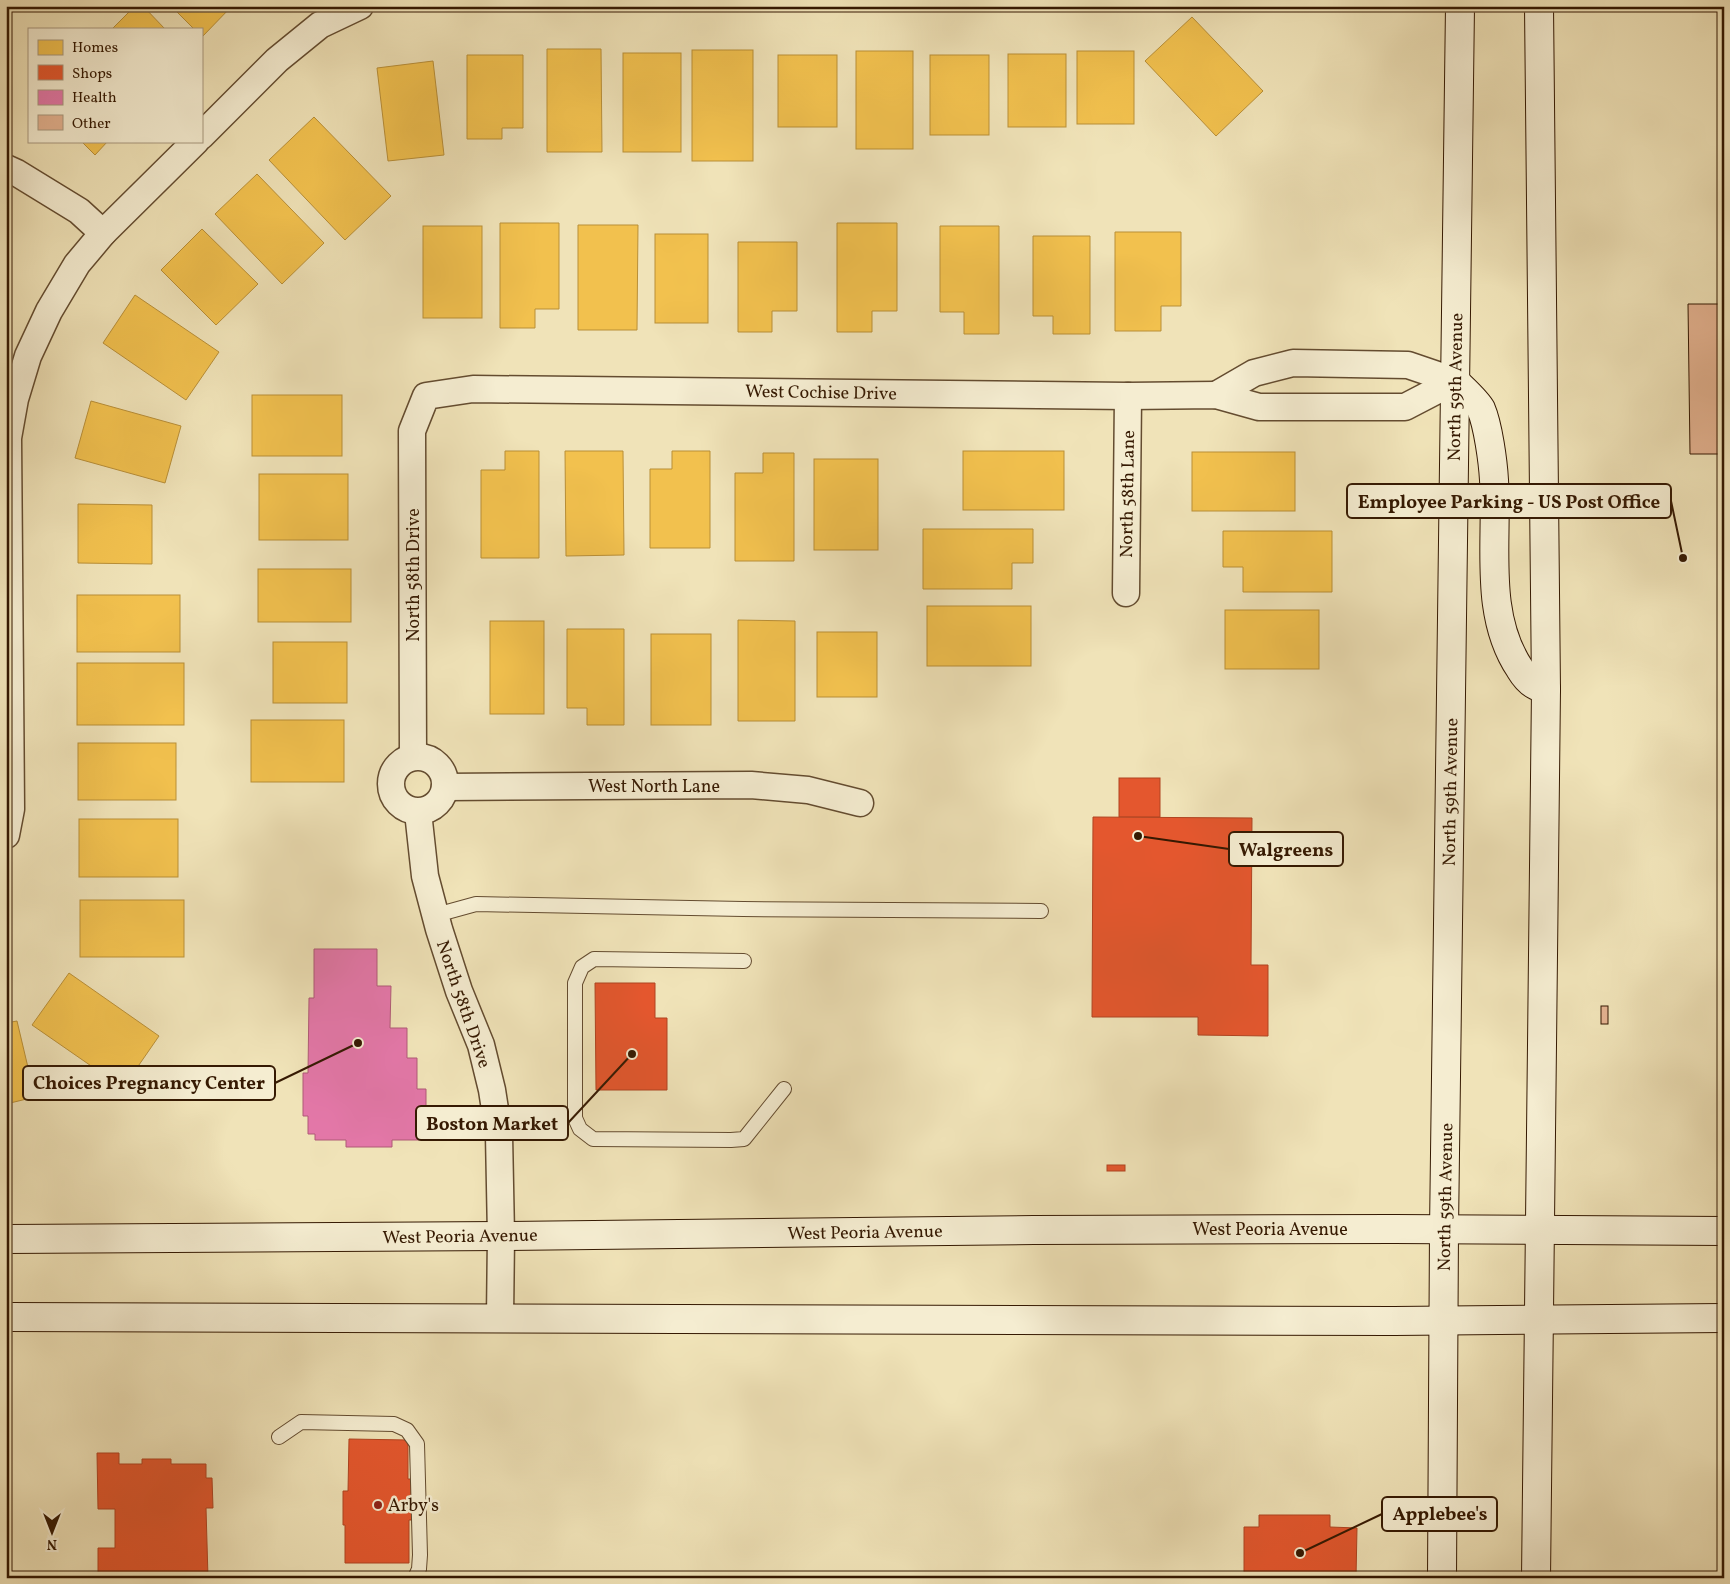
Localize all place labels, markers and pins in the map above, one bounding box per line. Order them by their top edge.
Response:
callout: Employee Parking - US Post Office [1347,484,1671,518]
callout: Walgreens [1229,832,1343,866]
callout: Choices Pregnancy Center [23,1066,275,1100]
callout: Boston Market [416,1106,568,1140]
place label: Arby's [388,1494,439,1519]
callout: Applebee's [1382,1497,1497,1531]
marker: Arby's [372,1499,384,1511]

